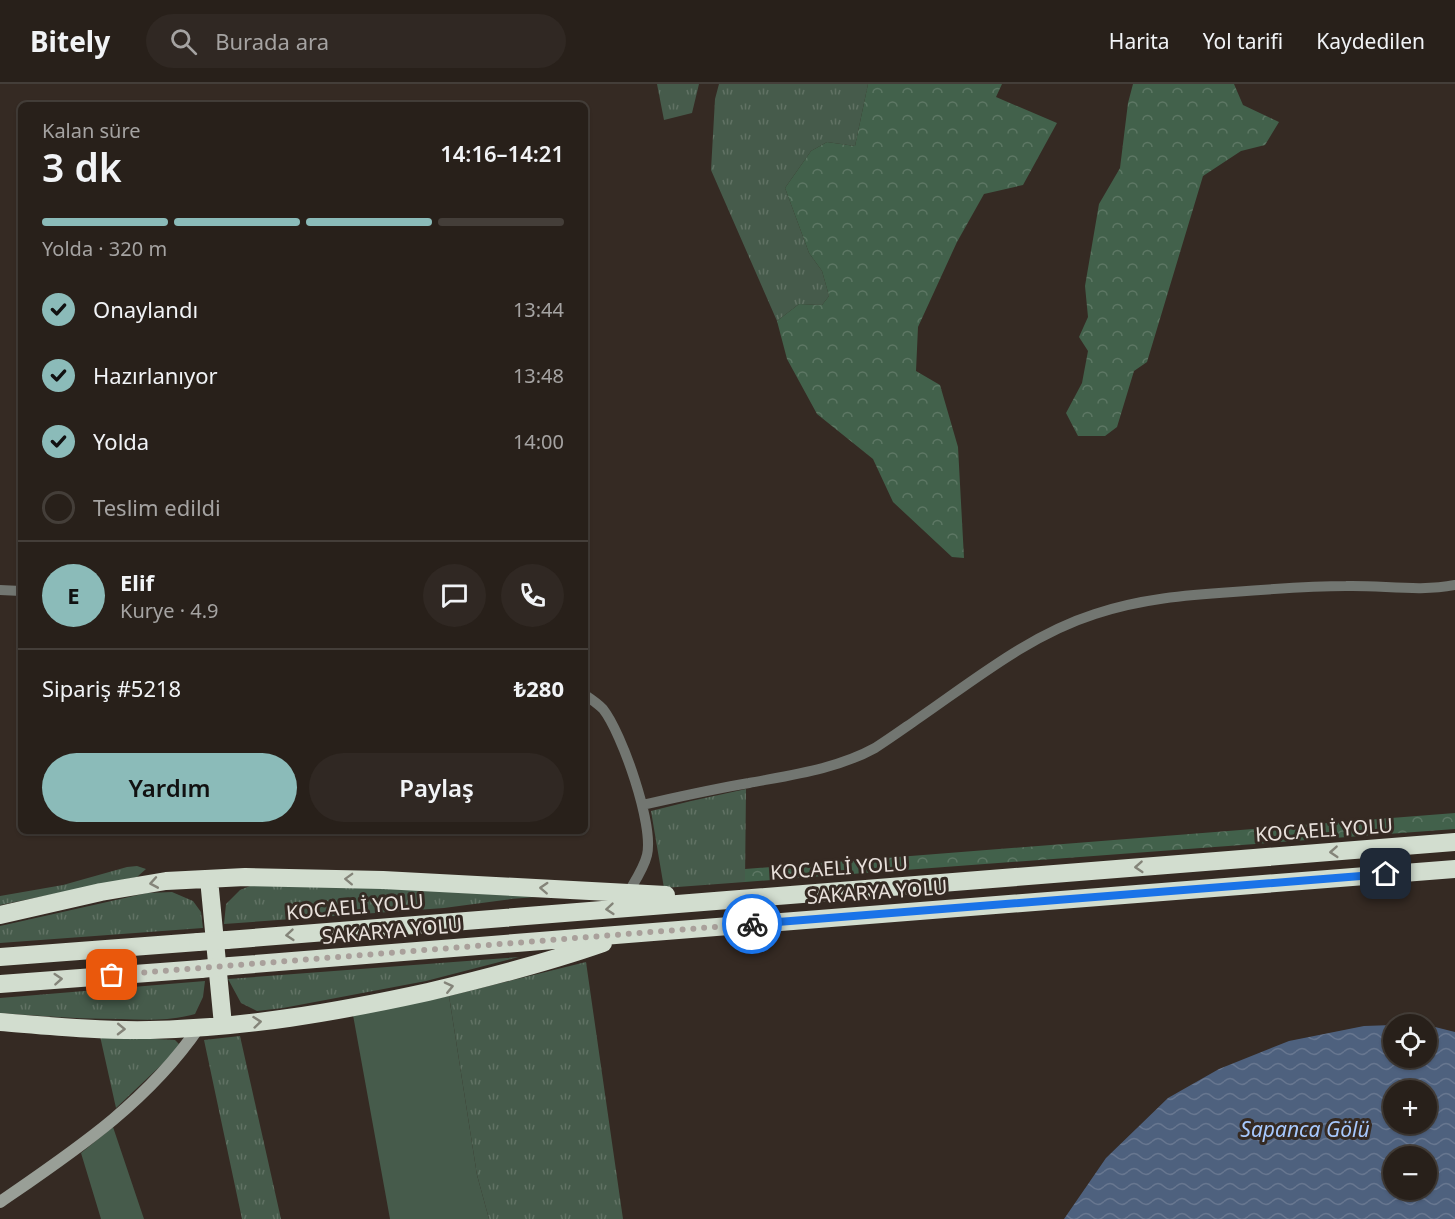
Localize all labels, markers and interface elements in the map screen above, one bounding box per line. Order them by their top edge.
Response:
search box [146,14,566,68]
text: Bitely [30,22,110,60]
icon: search [167,25,200,58]
text: Burada ara [215,26,329,56]
text: Harita [1109,27,1170,55]
text: Yol tarifi [1203,27,1283,55]
text: Kaydedilen [1316,27,1425,55]
text: Kalan süre [42,117,141,144]
text: 14:16–14:21 [440,138,564,168]
text: 3 dk [42,140,122,193]
text: Yolda · 320 m [42,235,167,262]
icon: check [42,293,75,326]
text: Onaylandı [93,294,198,324]
text: 13:44 [513,296,564,323]
icon: check [42,359,75,392]
text: Hazırlanıyor [93,360,218,390]
text: 13:48 [513,362,564,389]
icon: check [42,425,75,458]
text: Yolda [93,426,149,456]
text: 14:00 [513,428,564,455]
text: Teslim edildi [93,492,221,522]
button: chat [423,564,486,627]
button: phone [501,564,564,627]
text: Elif [120,567,154,597]
text: E [67,580,80,610]
text: Kurye · 4.9 [120,597,218,624]
text: Sipariş #5218 [42,673,181,703]
text: ₺280 [514,673,564,703]
button: Yardım [42,753,297,822]
button: Paylaş [309,753,564,822]
street label: KOCAELİ YOLU [1254,811,1394,848]
one-way arrow [1329,845,1338,858]
pin [1360,848,1411,899]
street label: KOCAELİ YOLU [769,849,909,886]
icon: home [1369,857,1402,890]
one-way arrow [1135,860,1144,873]
one-way arrow [344,873,353,886]
street label: SAKARYA YOLU [806,873,948,910]
one-way arrow [150,877,159,889]
one-way arrow [539,882,548,895]
street label: KOCAELİ YOLU [285,887,425,926]
courier [722,894,782,954]
one-way arrow [606,902,615,915]
icon: bike [736,908,769,941]
street label: SAKARYA YOLU [321,911,463,950]
one-way arrow [286,928,295,941]
pin [86,949,137,1000]
icon: bag [95,958,128,991]
one-way arrow [54,973,63,986]
one-way arrow [444,981,454,994]
map controls [1383,1014,1437,1200]
button: locate [1383,1014,1437,1068]
one-way arrow [253,1016,262,1028]
one-way arrow [117,1023,126,1035]
button: + [1383,1080,1437,1134]
water label: Sapanca Gölü [1240,1115,1370,1143]
button: − [1383,1146,1437,1200]

